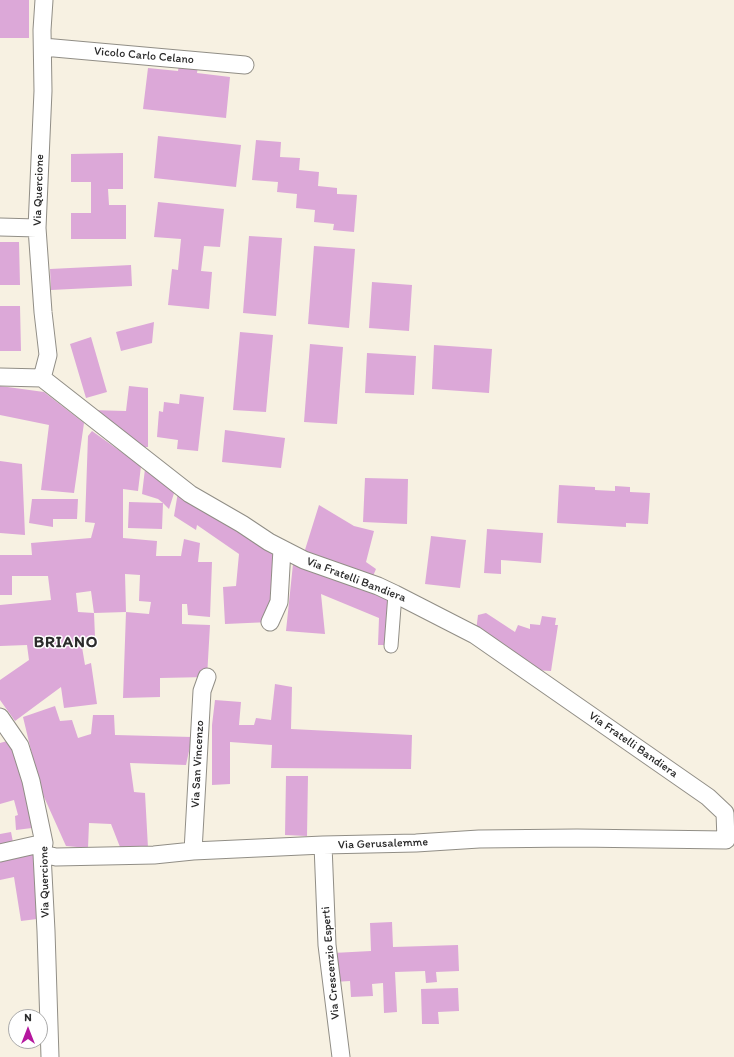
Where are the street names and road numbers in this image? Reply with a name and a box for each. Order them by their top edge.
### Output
street label: Vicolo Carlo Celano [93,44,195,68]
street label: Via Quercione [31,154,47,226]
street label: Via Fratelli Bandiera [304,554,408,606]
street label: Via Fratelli Bandiera [586,709,680,781]
street label: Via San Vincenzo [189,720,207,808]
street label: Via Gerusalemme [338,835,428,853]
street label: Via Quercione [37,846,53,918]
street label: Via Crescenzio Esperti [319,906,343,1020]

